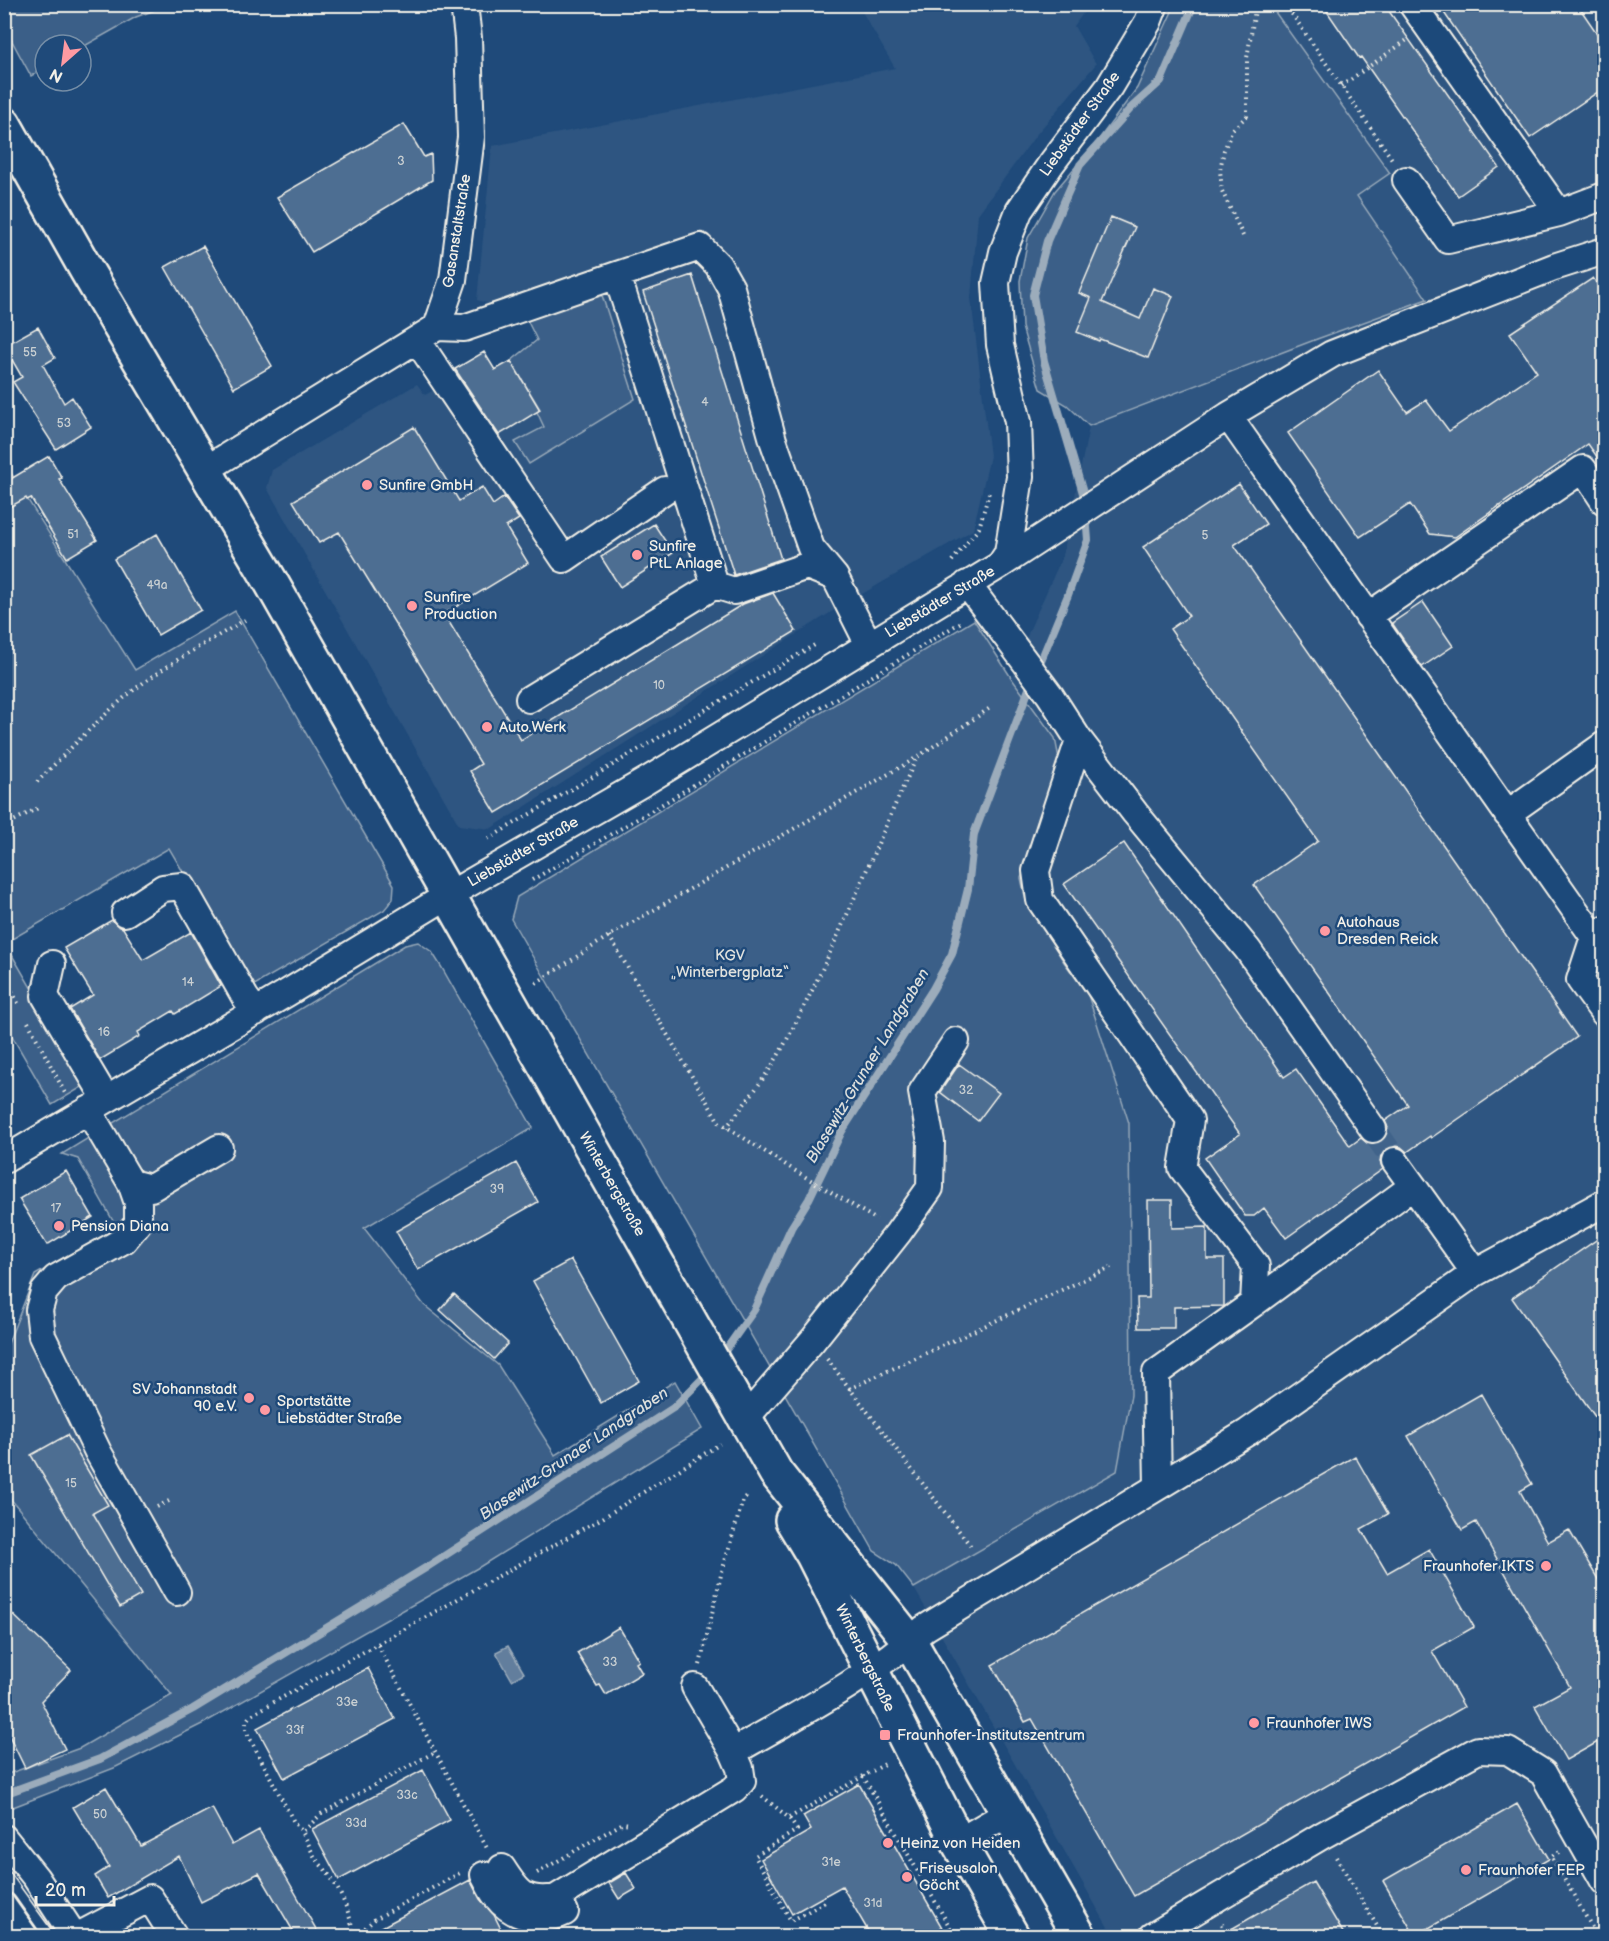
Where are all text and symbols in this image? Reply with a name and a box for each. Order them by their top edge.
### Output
north arrow [33,33,93,93]
text: N [47,64,66,86]
street label: Liebstädter Straße [1036,68,1124,180]
house number: 3 [397,154,405,169]
street label: Gasanstaltstraße [439,173,475,289]
house number: 55 [23,345,37,360]
house number: 4 [701,395,709,410]
house number: 53 [57,416,71,431]
place label: Sunfire GmbH [379,476,473,495]
marker: Sunfire GmbH [360,478,374,492]
house number: 51 [67,527,79,542]
house number: 5 [1202,528,1209,543]
place label: Sunfire PtL Anlage [649,537,723,573]
marker: Sunfire PtL Anlage [630,548,644,562]
street label: Liebstädter Straße [882,562,999,642]
house number: 49a [146,578,168,593]
place label: Sunfire Production [424,588,497,624]
marker: Sunfire Production [405,599,419,613]
house number: 10 [653,678,665,693]
place label: Auto.Werk [499,718,567,737]
marker: Auto.Werk [480,720,494,734]
street label: Liebstädter Straße [464,812,582,891]
place label: Autohaus Dresden Reick [1337,913,1438,949]
marker: Autohaus Dresden Reick [1318,924,1332,938]
park label: KGV „Winterbergplatz“ [671,946,789,982]
water label: Blasewitz‐Grunaer Landgraben [802,965,934,1167]
house number: 14 [182,975,195,990]
house number: 16 [98,1025,110,1040]
house number: 32 [959,1083,973,1098]
street label: Winterbergstraße [574,1128,650,1240]
house number: 39 [490,1182,504,1197]
house number: 17 [51,1201,61,1216]
place label: Pension Diana [71,1217,169,1236]
marker: Pension Diana [52,1219,66,1233]
place label: SV Johannstadt 90 e.V. [132,1380,237,1416]
water label: Blasewitz‐Grunaer Landgraben [476,1384,672,1524]
marker: SV Johannstadt 90 e.V. [242,1391,256,1405]
place label: Sportstätte Liebstädter Straße [277,1392,402,1428]
marker: Sportstätte Liebstädter Straße [258,1403,272,1417]
house number: 15 [65,1476,77,1491]
place label: Fraunhofer IKTS [1423,1557,1534,1576]
marker: Fraunhofer IKTS [1539,1559,1553,1573]
street label: Winterbergstraße [831,1601,899,1715]
house number: 33 [603,1655,617,1670]
house number: 33e [336,1695,358,1710]
place label: Fraunhofer IWS [1266,1714,1372,1733]
marker: Fraunhofer IWS [1247,1716,1261,1730]
house number: 33f [286,1723,305,1738]
place label: Fraunhofer-Institutszentrum [897,1726,1085,1745]
marker: Fraunhofer-Institutszentrum [878,1728,892,1742]
house number: 33c [396,1788,418,1803]
house number: 50 [93,1807,107,1822]
house number: 33d [345,1816,367,1831]
place label: Heinz von Heiden [900,1834,1020,1853]
marker: Heinz von Heiden [881,1836,895,1850]
house number: 31e [821,1855,841,1870]
place label: Friseusalon Göcht [919,1859,998,1895]
place label: Fraunhofer FEP [1478,1861,1585,1880]
marker: Fraunhofer FEP [1459,1863,1473,1877]
scale bar [36,1869,114,1907]
marker: Friseusalon Göcht [900,1870,914,1884]
text: 20 m [45,1880,86,1901]
house number: 31d [864,1896,883,1911]

